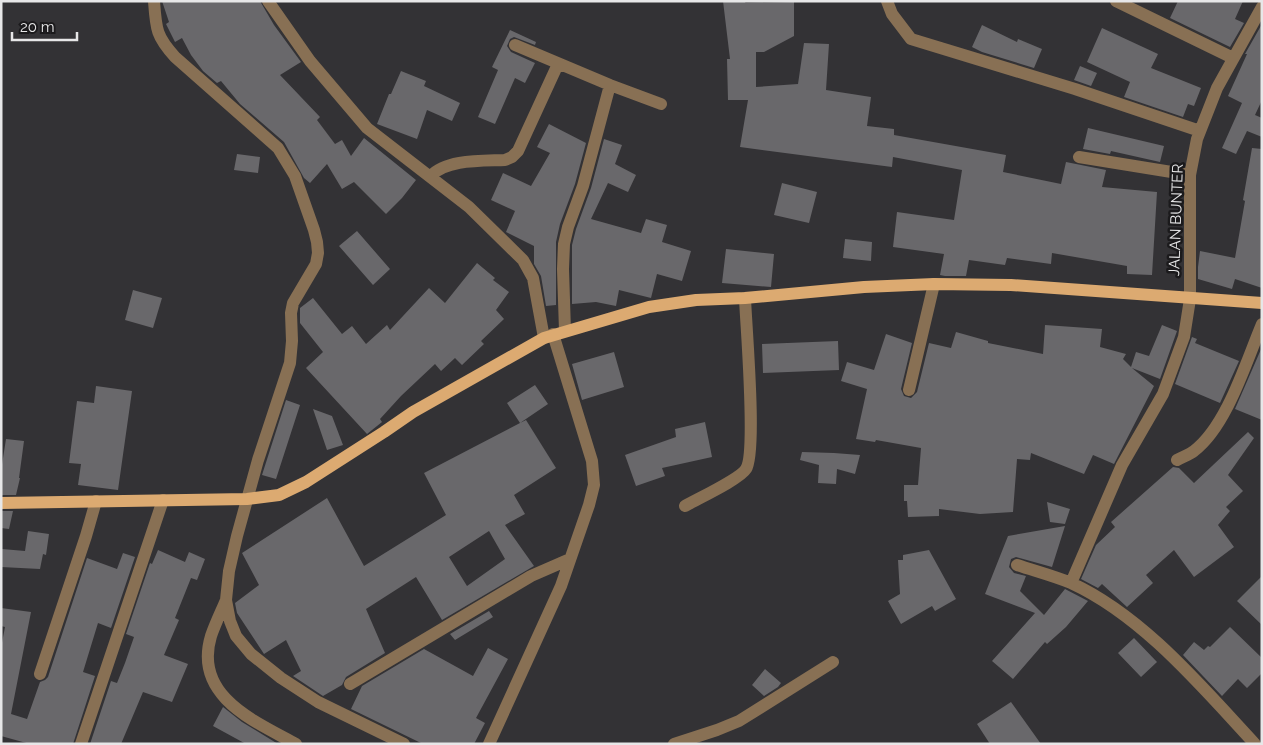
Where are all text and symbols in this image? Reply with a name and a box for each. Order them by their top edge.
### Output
scale bar [12,10,78,42]
text: 20 m [20,18,55,36]
street label: JALAN BUNTER [1165,163,1187,276]

